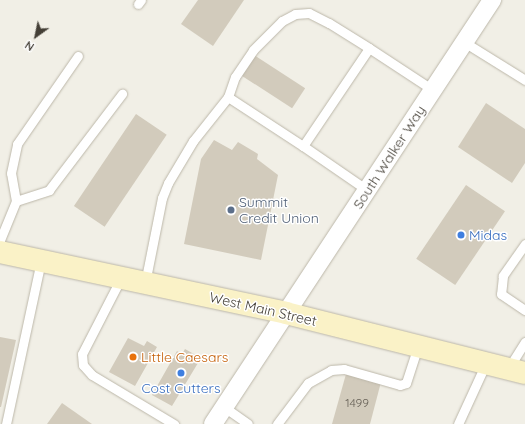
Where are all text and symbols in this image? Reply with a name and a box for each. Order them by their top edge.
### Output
north arrow [16,16,56,56]
text: N [22,38,37,54]
street label: South Walker Way [349,102,429,212]
place label: Summit Credit Union [239,194,319,226]
marker: Summit Credit Union [226,205,236,215]
place label: Midas [469,227,507,243]
marker: Midas [456,230,466,240]
street label: West Main Street [208,288,318,330]
place label: Little Caesars [141,349,228,365]
marker: Little Caesars [128,352,138,362]
marker: Cost Cutters [176,368,186,378]
place label: Cost Cutters [141,380,221,396]
house number: 1499 [345,396,369,410]

